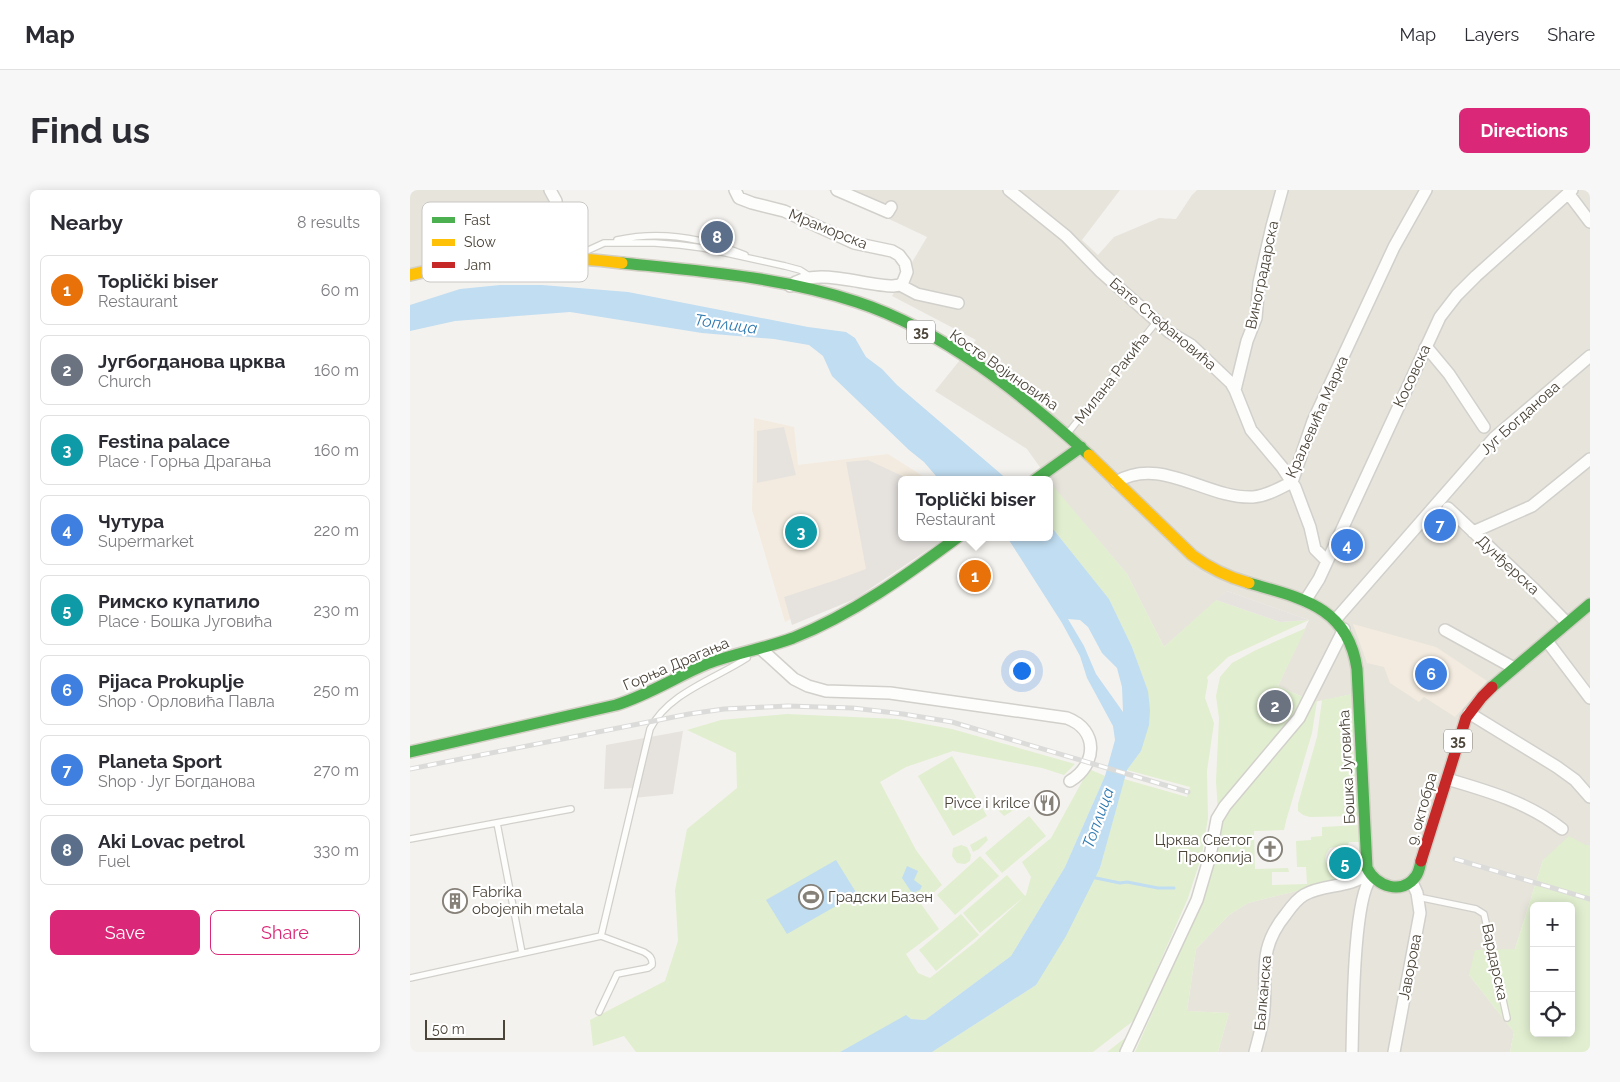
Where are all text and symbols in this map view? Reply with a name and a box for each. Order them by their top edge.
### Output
text: Map [25,20,75,49]
text: Map [1400,24,1436,45]
text: Layers [1464,24,1519,45]
text: Share [1547,24,1595,45]
button: Directions [1459,108,1590,153]
text: Find us [30,110,150,151]
legend [422,202,588,282]
street label: Мраморска [786,205,870,253]
text: Nearby [50,210,123,235]
text: Fast [464,212,491,228]
text: 8 results [297,213,360,232]
pin: 8 [701,218,733,256]
street label: Виноградарска [1242,219,1282,331]
text: Slow [464,234,496,250]
text: Jam [464,257,491,273]
text: Toplički biser [98,270,218,292]
street label: Бате Стефановића [1106,274,1220,374]
text: 1 [63,281,71,300]
text: 60 m [321,281,359,300]
text: Restaurant [98,292,178,311]
water label: Топлица [693,310,759,338]
road number: 35 [907,320,935,344]
street label: Косте Војиновића [946,326,1062,414]
street label: Милана Ракића [1071,329,1153,427]
street label: Косовска [1390,342,1434,410]
text: Југбогданова црква [98,350,286,372]
street label: Краљевића Марка [1282,353,1352,481]
text: 2 [62,361,72,380]
text: 160 m [314,361,359,380]
text: Church [98,372,151,391]
street label: Југ Богданова [1477,378,1563,458]
text: Festina palace [98,430,230,452]
text: 3 [63,441,71,460]
text: 160 m [314,441,359,460]
text: Place · Горња Драгања [98,452,271,471]
popup [898,476,1053,541]
text: Toplički biser [915,488,1036,510]
pin: 7 [1424,506,1456,544]
text: Чутура [98,510,164,532]
text: Restaurant [915,510,995,529]
pin: 3 [785,513,817,551]
text: 4 [62,521,72,540]
text: 220 m [314,521,359,540]
pin: 4 [1331,526,1363,564]
text: Supermarket [98,532,194,551]
street label: Дунђерска [1473,532,1543,598]
pin: 1 [959,557,991,595]
text: Римско купатило [98,590,260,612]
text: 5 [63,601,71,620]
text: 230 m [314,601,359,620]
text: Place · Бошка Југовића [98,612,272,631]
street label: Горња Драгања [620,634,732,694]
pin: 6 [1415,655,1447,693]
your location [1009,658,1035,684]
text: Pijaca Prokuplje [98,670,244,692]
text: 6 [62,681,72,700]
text: 250 m [313,681,359,700]
pin: 2 [1259,687,1291,725]
text: Shop · Орловића Павла [98,692,275,711]
street label: Бошка Југовића [1335,709,1359,825]
road number: 35 [1444,730,1472,752]
text: Planeta Sport [98,750,222,772]
text: 7 [63,761,71,780]
text: 270 m [314,761,359,780]
street label: 9. октобра [1403,771,1441,847]
text: Shop · Југ Богданова [98,772,255,791]
water label: Топлица [1078,785,1118,851]
restaurant icon: Pivce i krilce [1034,790,1060,816]
place label: Pivce i krilce [944,794,1030,812]
text: Aki Lovac petrol [98,830,245,852]
place label: Црква Светог Прокопија [1155,831,1252,866]
church icon: Црква Светог Прокопија [1257,836,1283,862]
text: 8 [62,841,72,860]
text: 330 m [313,841,359,860]
pin: 5 [1329,844,1361,882]
text: Fuel [98,852,130,871]
place label: Fabrika obojenih metala [472,883,584,918]
sports icon: Градски Базен [798,884,824,910]
building icon: Fabrika obojenih metala [442,888,468,914]
place label: Градски Базен [828,888,933,906]
map controls [1530,902,1575,1037]
button: + [1530,902,1575,947]
button: Save [50,910,200,955]
button: Share [210,910,360,955]
street label: Вардарска [1478,922,1512,1002]
street label: Јаворова [1395,933,1425,1001]
button: − [1530,947,1575,992]
street label: Балканска [1251,955,1275,1031]
button: locate [1530,992,1575,1037]
scale bar [425,1017,505,1040]
text: 50 m [432,1021,465,1037]

